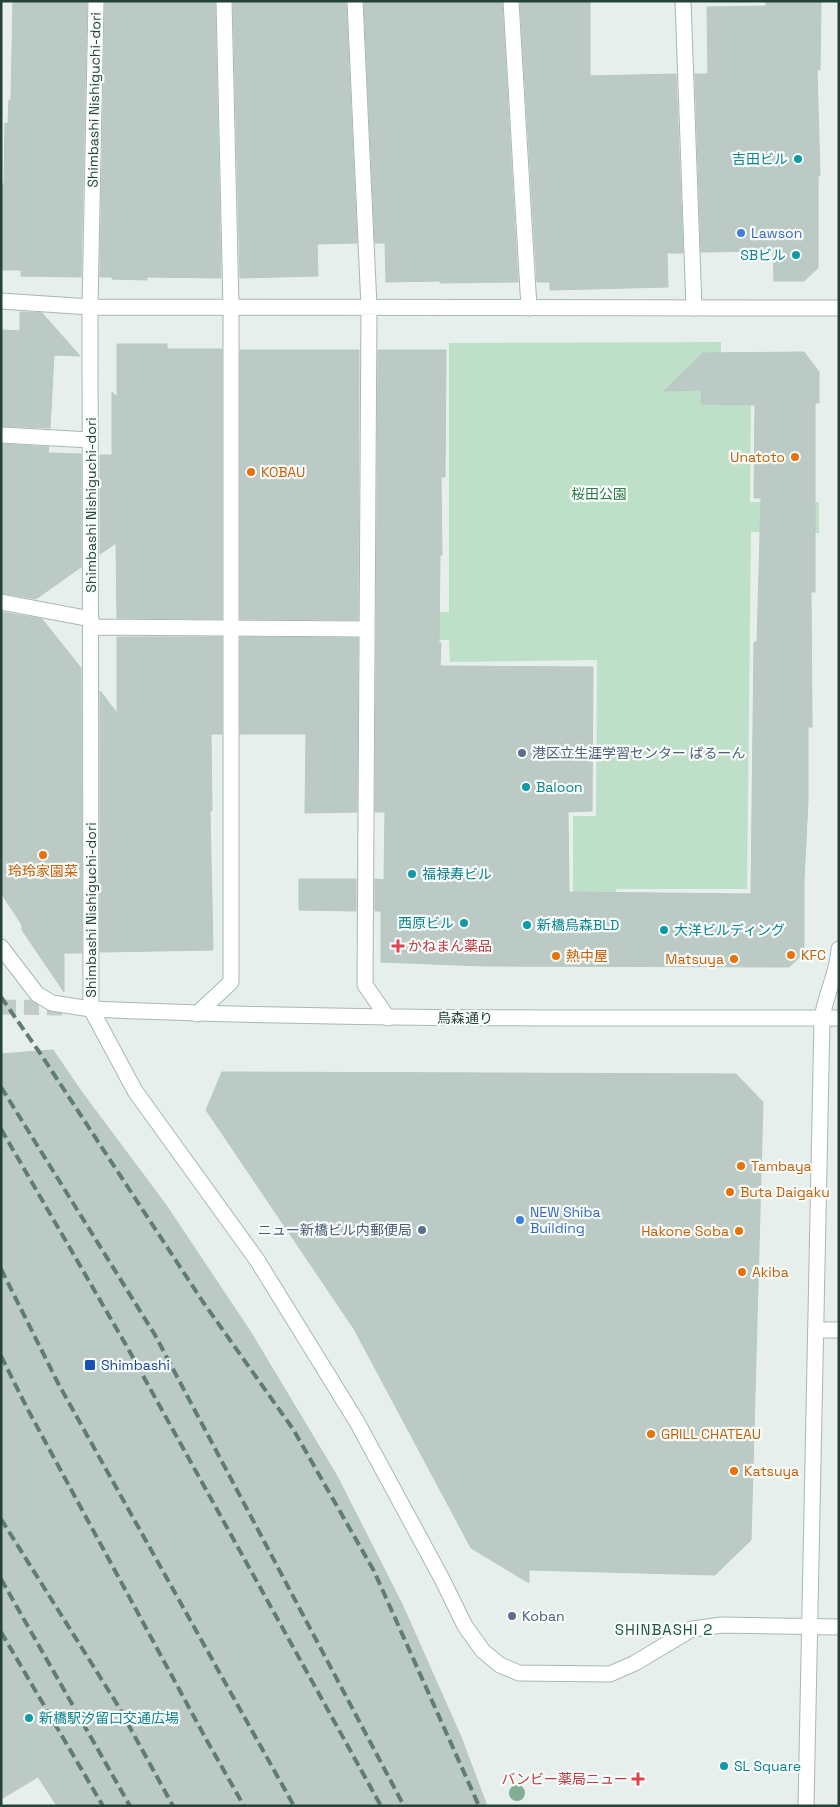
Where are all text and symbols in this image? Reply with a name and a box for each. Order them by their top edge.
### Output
street label: Shimbashi Nishiguchi-dori [83,12,105,188]
place label: 吉田ビル [732,150,788,168]
marker: 吉田ビル [792,153,804,165]
place label: Lawson [751,224,802,242]
marker: Lawson [735,227,747,239]
place label: SBビル [740,246,786,264]
marker: SBビル [790,249,802,261]
street label: Shimbashi Nishiguchi-dori [82,417,100,593]
place label: Unatoto [730,448,785,466]
marker: Unatoto [789,451,801,463]
place label: KOBAU [261,463,305,481]
marker: KOBAU [245,466,257,478]
park label: 桜田公園 [571,485,627,503]
place label: 港区立生涯学習センター ばるーん [532,744,746,762]
marker: 港区立生涯学習センター ばるーん [516,747,528,759]
place label: Baloon [536,778,583,796]
marker: Baloon [520,781,532,793]
street label: Shimbashi Nishiguchi-dori [82,822,100,998]
marker: 玲玲家園菜 [37,849,49,861]
place label: 玲玲家園菜 [8,862,78,880]
place label: 福禄寿ビル [422,865,492,883]
marker: 福禄寿ビル [406,868,418,880]
place label: 西原ビル [398,914,454,932]
place label: 新橋烏森BLD [537,916,619,934]
marker: 西原ビル [458,917,470,929]
marker: 新橋烏森BLD [521,919,533,931]
place label: 大洋ビルディング [674,921,785,939]
marker: 大洋ビルディング [658,924,670,936]
place label: かねまん薬品 [408,937,492,955]
marker: かねまん薬品 [392,940,404,952]
place label: KFC [801,946,826,964]
place label: 熱中屋 [566,947,608,965]
marker: KFC [785,949,797,961]
marker: 熱中屋 [550,950,562,962]
place label: Matsuya [665,950,724,968]
marker: Matsuya [728,953,740,965]
street label: 烏森通り [437,1009,493,1027]
place label: Tambaya [751,1157,812,1175]
marker: Tambaya [735,1160,747,1172]
place label: Buta Daigaku [740,1183,830,1201]
marker: Buta Daigaku [724,1186,736,1198]
place label: NEW Shiba Building [530,1203,601,1237]
marker: NEW Shiba Building [514,1214,526,1226]
place label: ニュー新橋ビル内郵便局 [258,1221,412,1239]
place label: Hakone Soba [641,1222,729,1240]
marker: ニュー新橋ビル内郵便局 [416,1224,428,1236]
marker: Hakone Soba [733,1225,745,1237]
place label: Akiba [752,1263,789,1281]
marker: Akiba [736,1266,748,1278]
place label: Shimbashi [101,1356,170,1374]
marker: Shimbashi [83,1358,97,1372]
place label: GRILL CHATEAU [661,1425,761,1443]
marker: GRILL CHATEAU [645,1428,657,1440]
place label: Katsuya [744,1462,799,1480]
marker: Katsuya [728,1465,740,1477]
place label: Koban [522,1607,565,1625]
marker: Koban [506,1610,518,1622]
district label: SHINBASHI 2 [615,1620,713,1639]
place label: 新橋駅汐留口交通広場 [39,1709,179,1727]
marker: 新橋駅汐留口交通広場 [23,1712,35,1724]
place label: SL Square [734,1757,801,1775]
marker: SL Square [718,1760,730,1772]
place label: バンビー薬局ニュー [501,1770,628,1788]
marker: バンビー薬局ニュー [632,1773,644,1785]

